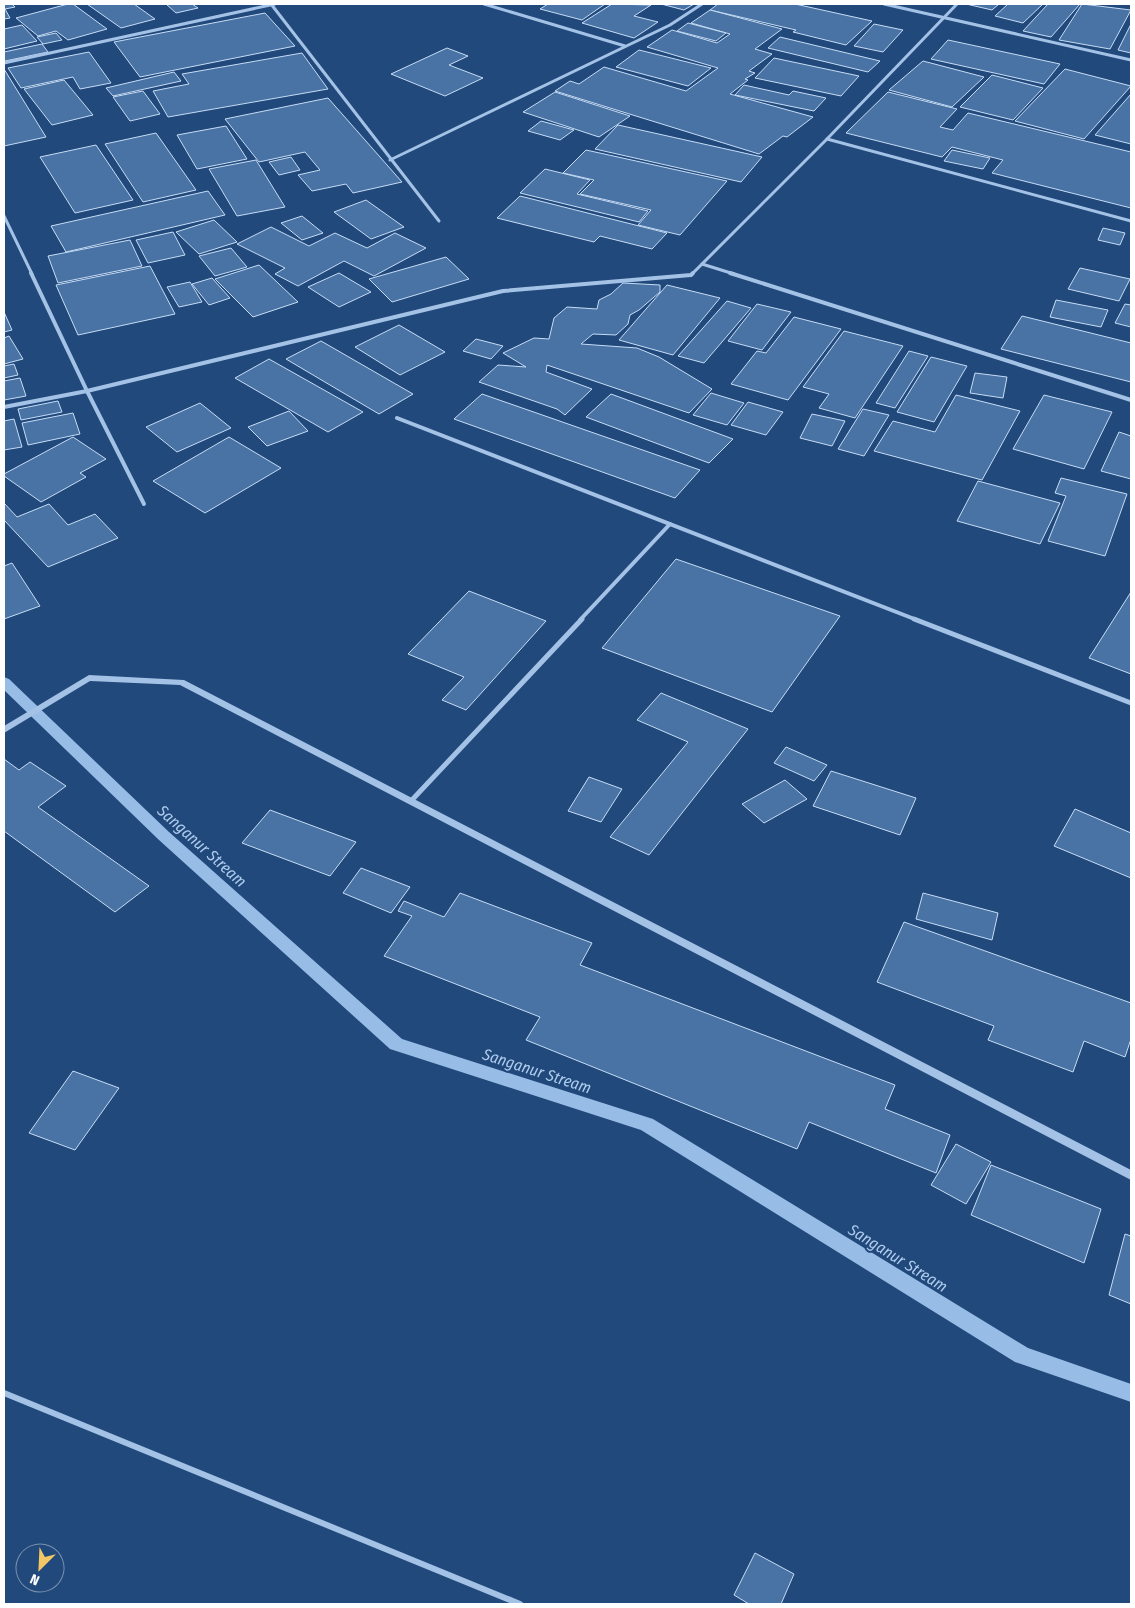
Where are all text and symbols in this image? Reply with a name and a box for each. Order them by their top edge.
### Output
water label: Sanganur Stream [153,800,250,891]
water label: Sanganur Stream [479,1044,594,1098]
water label: Sanganur Stream [844,1219,951,1296]
north arrow [15,1543,65,1593]
text: N [28,1570,42,1589]

